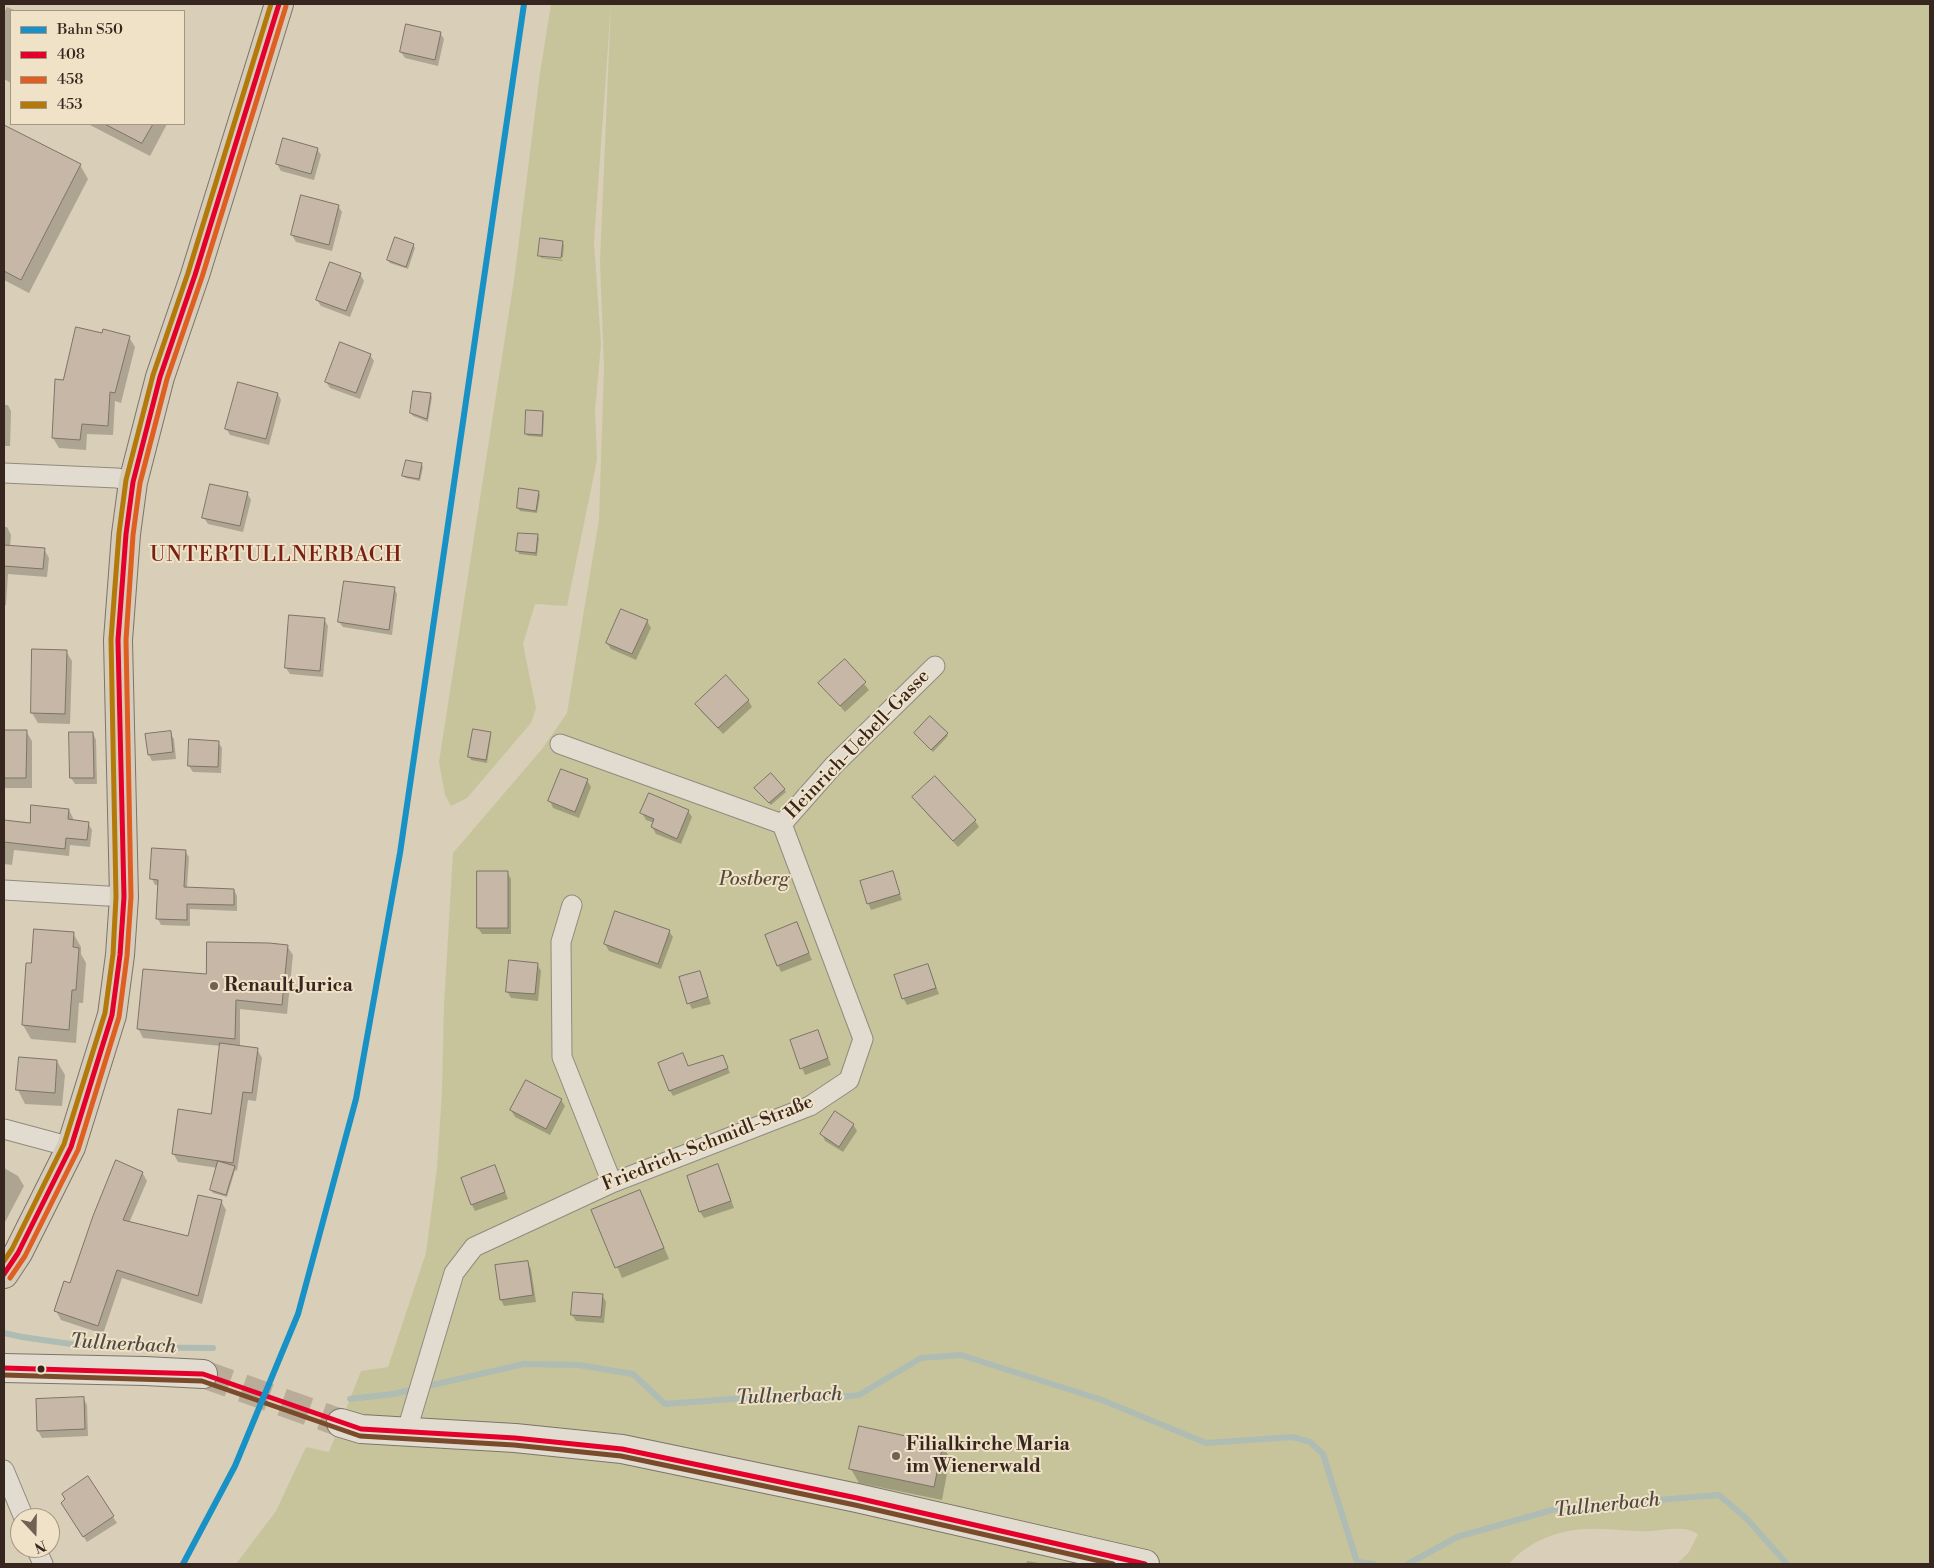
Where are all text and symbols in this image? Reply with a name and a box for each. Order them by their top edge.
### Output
legend [10,10,185,125]
text: Bahn S50 [57,20,123,39]
text: 408 [57,45,85,64]
text: 458 [57,70,83,89]
text: 453 [57,95,82,114]
district label: UNTERTULLNERBACH [148,543,404,569]
street label: Heinrich-Uebell-Gasse [781,666,935,824]
park label: Postberg [719,869,789,891]
place label: Renault Jurica [224,975,353,997]
marker: Renault Jurica [208,980,220,992]
street label: Friedrich-Schmidl-Straße [599,1091,817,1197]
water label: Tullnerbach [69,1330,177,1360]
unlabelled marker [36,1364,46,1374]
water label: Tullnerbach [735,1383,843,1411]
place label: Filialkirche Maria im Wienerwald [906,1434,1070,1478]
marker: Filialkirche Maria im Wienerwald [890,1450,902,1462]
water label: Tullnerbach [1553,1489,1661,1523]
north arrow [10,1508,60,1558]
text: N [32,1536,48,1556]

